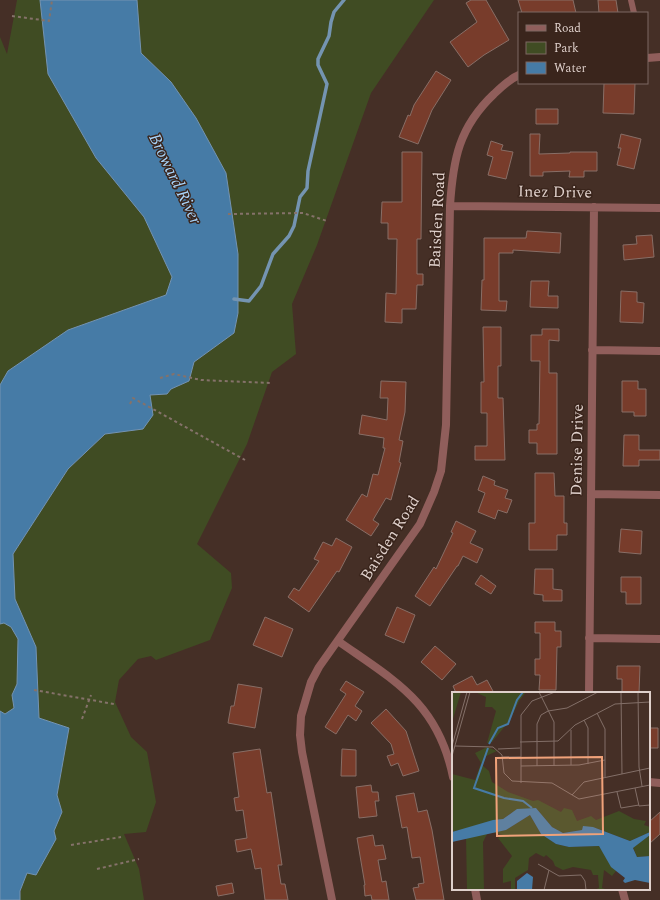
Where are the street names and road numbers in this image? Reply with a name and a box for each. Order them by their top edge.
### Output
street label: Baisden Road [422,171,452,269]
street label: Inez Drive [518,179,592,205]
street label: Denise Drive [564,404,590,496]
street label: Baisden Road [354,491,426,585]

